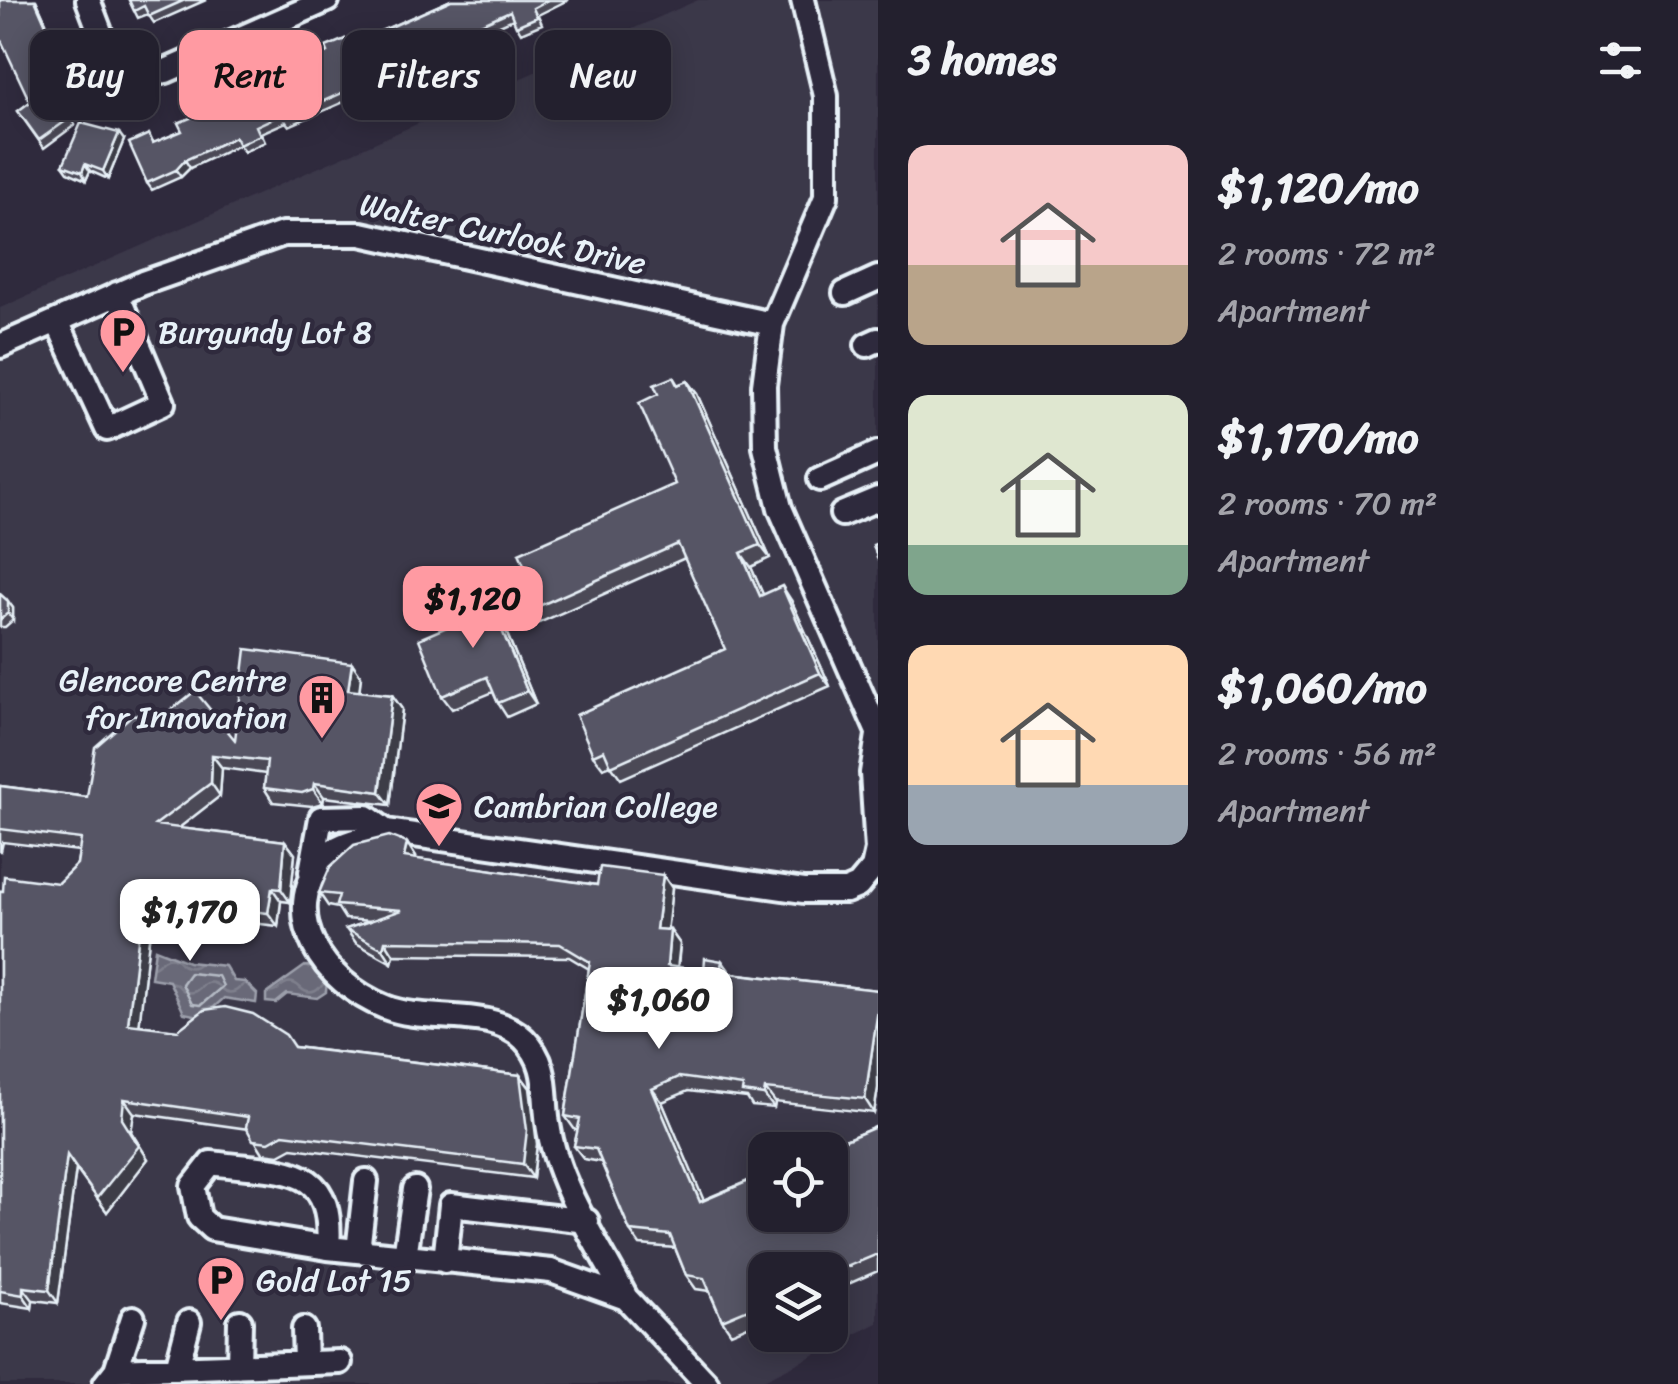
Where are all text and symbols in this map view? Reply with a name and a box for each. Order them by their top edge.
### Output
text: 3 homes [908,23,1056,97]
chip: Buy [30,30,159,120]
chip: Rent [179,30,322,120]
chip: Filters [342,30,515,120]
chip: New [535,30,671,120]
icon: filters [1593,33,1648,88]
text: $1,120/mo [1218,151,1419,225]
street label: Walter Curlook Drive [355,176,651,292]
icon: home [988,185,1108,305]
text: 2 rooms · 72 m² [1218,225,1436,282]
text: Apartment [1218,282,1369,339]
place label: Burgundy Lot 8 [158,304,372,361]
parking icon: Burgundy Lot 8 [97,306,149,374]
text: $1,170/mo [1218,401,1419,475]
icon: home [988,435,1108,555]
text: 2 rooms · 70 m² [1218,475,1437,532]
text: Apartment [1218,532,1369,589]
pin: $1,120 [392,566,554,651]
text: $1,120 [425,570,521,627]
text: $1,060/mo [1218,651,1427,725]
place label: Glencore Centre for Innovation [59,652,287,746]
building icon: Glencore Centre for Innovation [296,672,348,740]
icon: home [988,685,1108,805]
text: 2 rooms · 56 m² [1218,725,1437,782]
place label: Cambrian College [474,778,718,835]
school or university icon: Cambrian College [413,780,465,848]
text: Apartment [1218,782,1369,839]
pin: $1,170 [109,879,271,964]
text: $1,170 [142,883,238,940]
pin: $1,060 [578,967,740,1052]
text: $1,060 [608,971,710,1028]
map controls [748,1132,848,1352]
button: locate [748,1132,848,1232]
place label: Gold Lot 15 [256,1252,412,1309]
button: layers [748,1252,848,1352]
parking icon: Gold Lot 15 [195,1254,247,1322]

